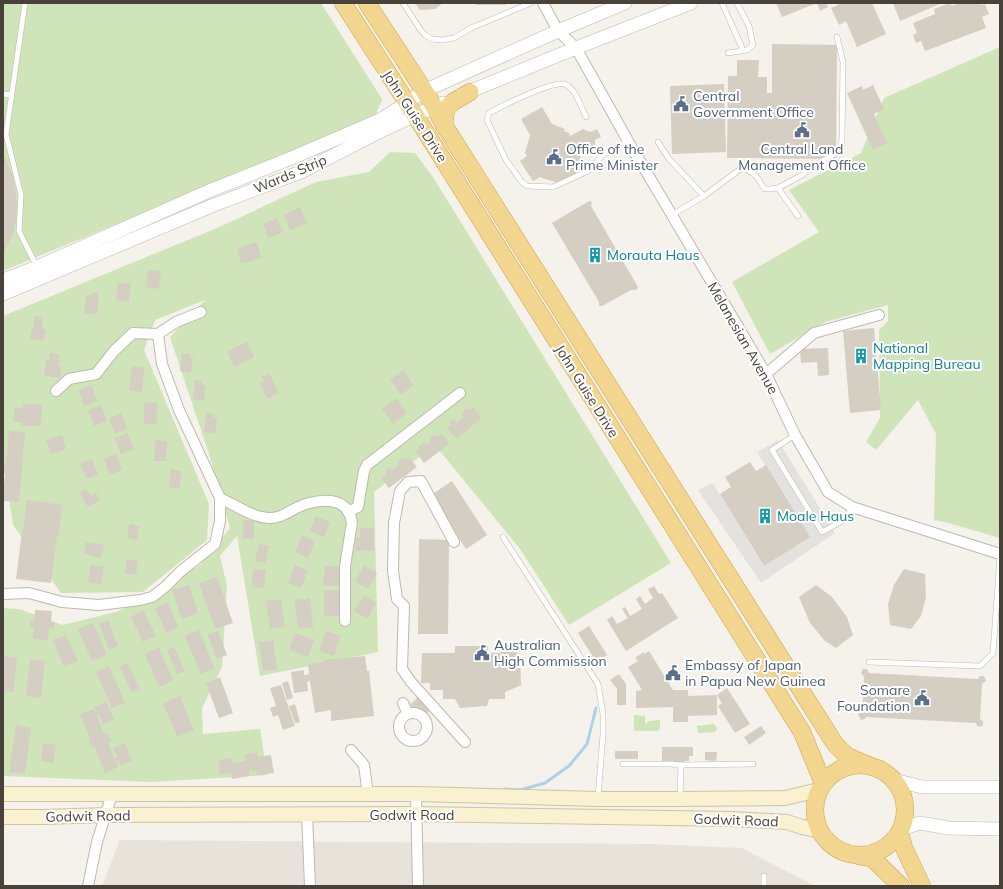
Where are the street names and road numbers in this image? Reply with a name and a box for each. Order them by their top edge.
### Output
street label: John Guise Drive [378,67,452,165]
street label: Wards Strip [251,151,329,197]
street label: Melanesian Avenue [704,279,782,397]
street label: John Guise Drive [551,341,623,441]
street label: Godwit Road [45,806,131,826]
street label: Godwit Road [369,806,455,824]
street label: Godwit Road [693,810,779,830]

